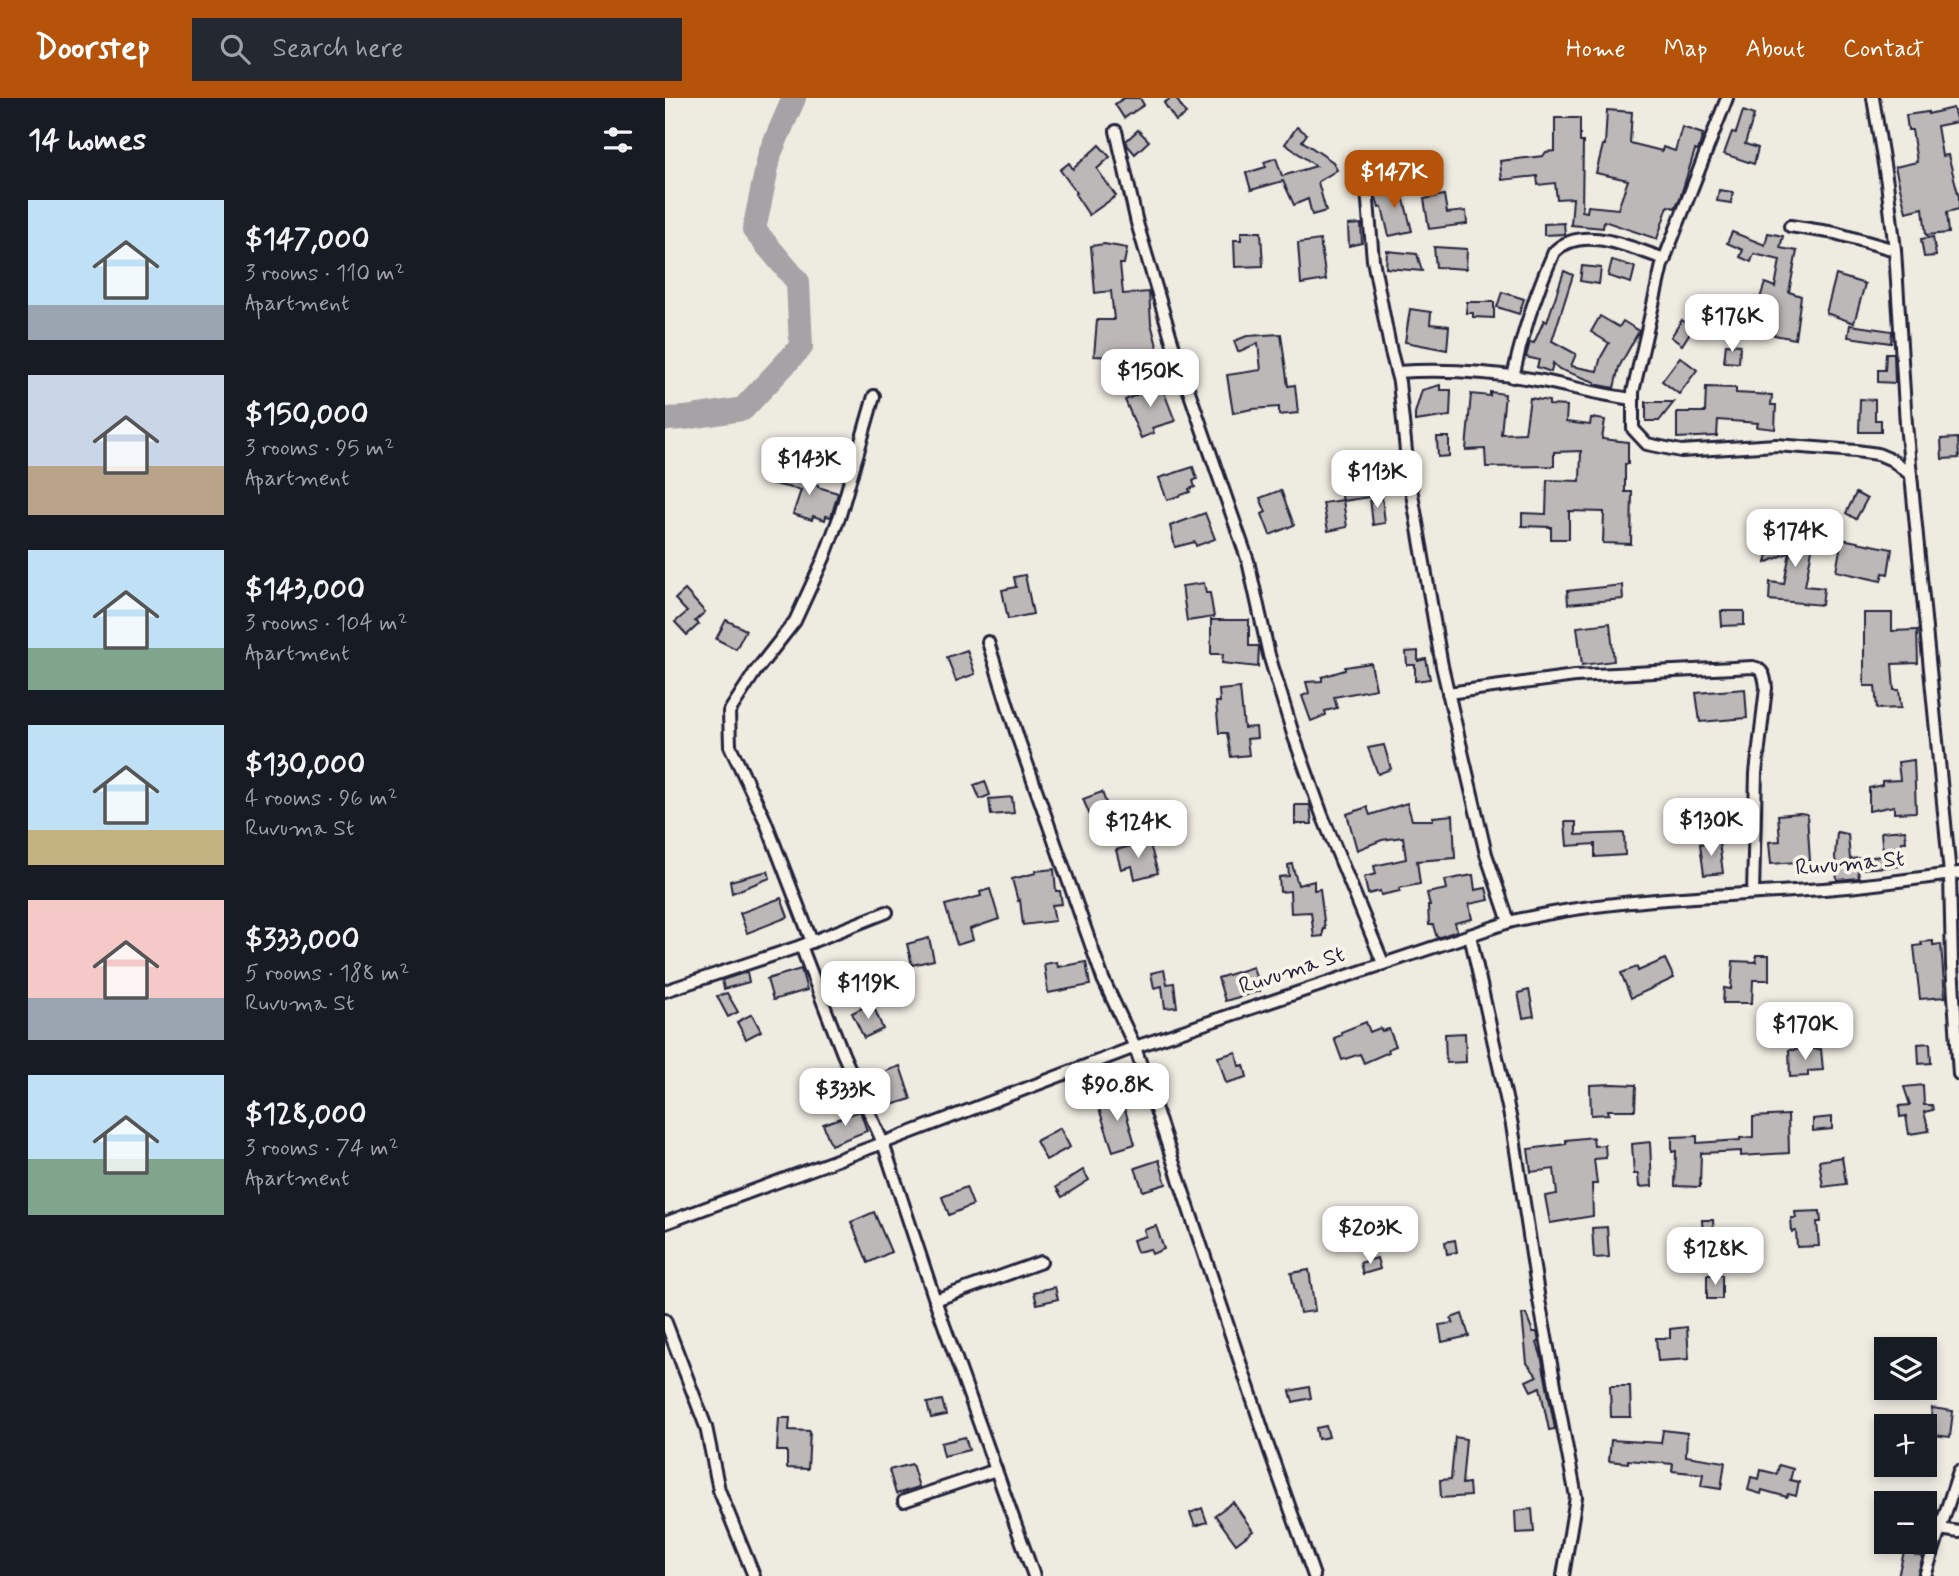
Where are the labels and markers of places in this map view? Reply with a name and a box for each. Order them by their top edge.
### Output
pin: $147K [1345,150,1443,210]
pin: $176K [1683,294,1781,354]
pin: $150K [1101,350,1199,409]
pin: $143K [760,438,858,497]
pin: $113K [1328,450,1426,510]
pin: $174K [1746,510,1844,569]
pin: $130K [1662,798,1760,858]
pin: $124K [1089,800,1187,860]
pin: $119K [819,962,917,1021]
pin: $170K [1756,1002,1854,1062]
pin: $90.8K [1060,1063,1174,1123]
pin: $333K [796,1068,894,1128]
pin: $203K [1321,1206,1419,1266]
pin: $128K [1666,1228,1764,1287]

